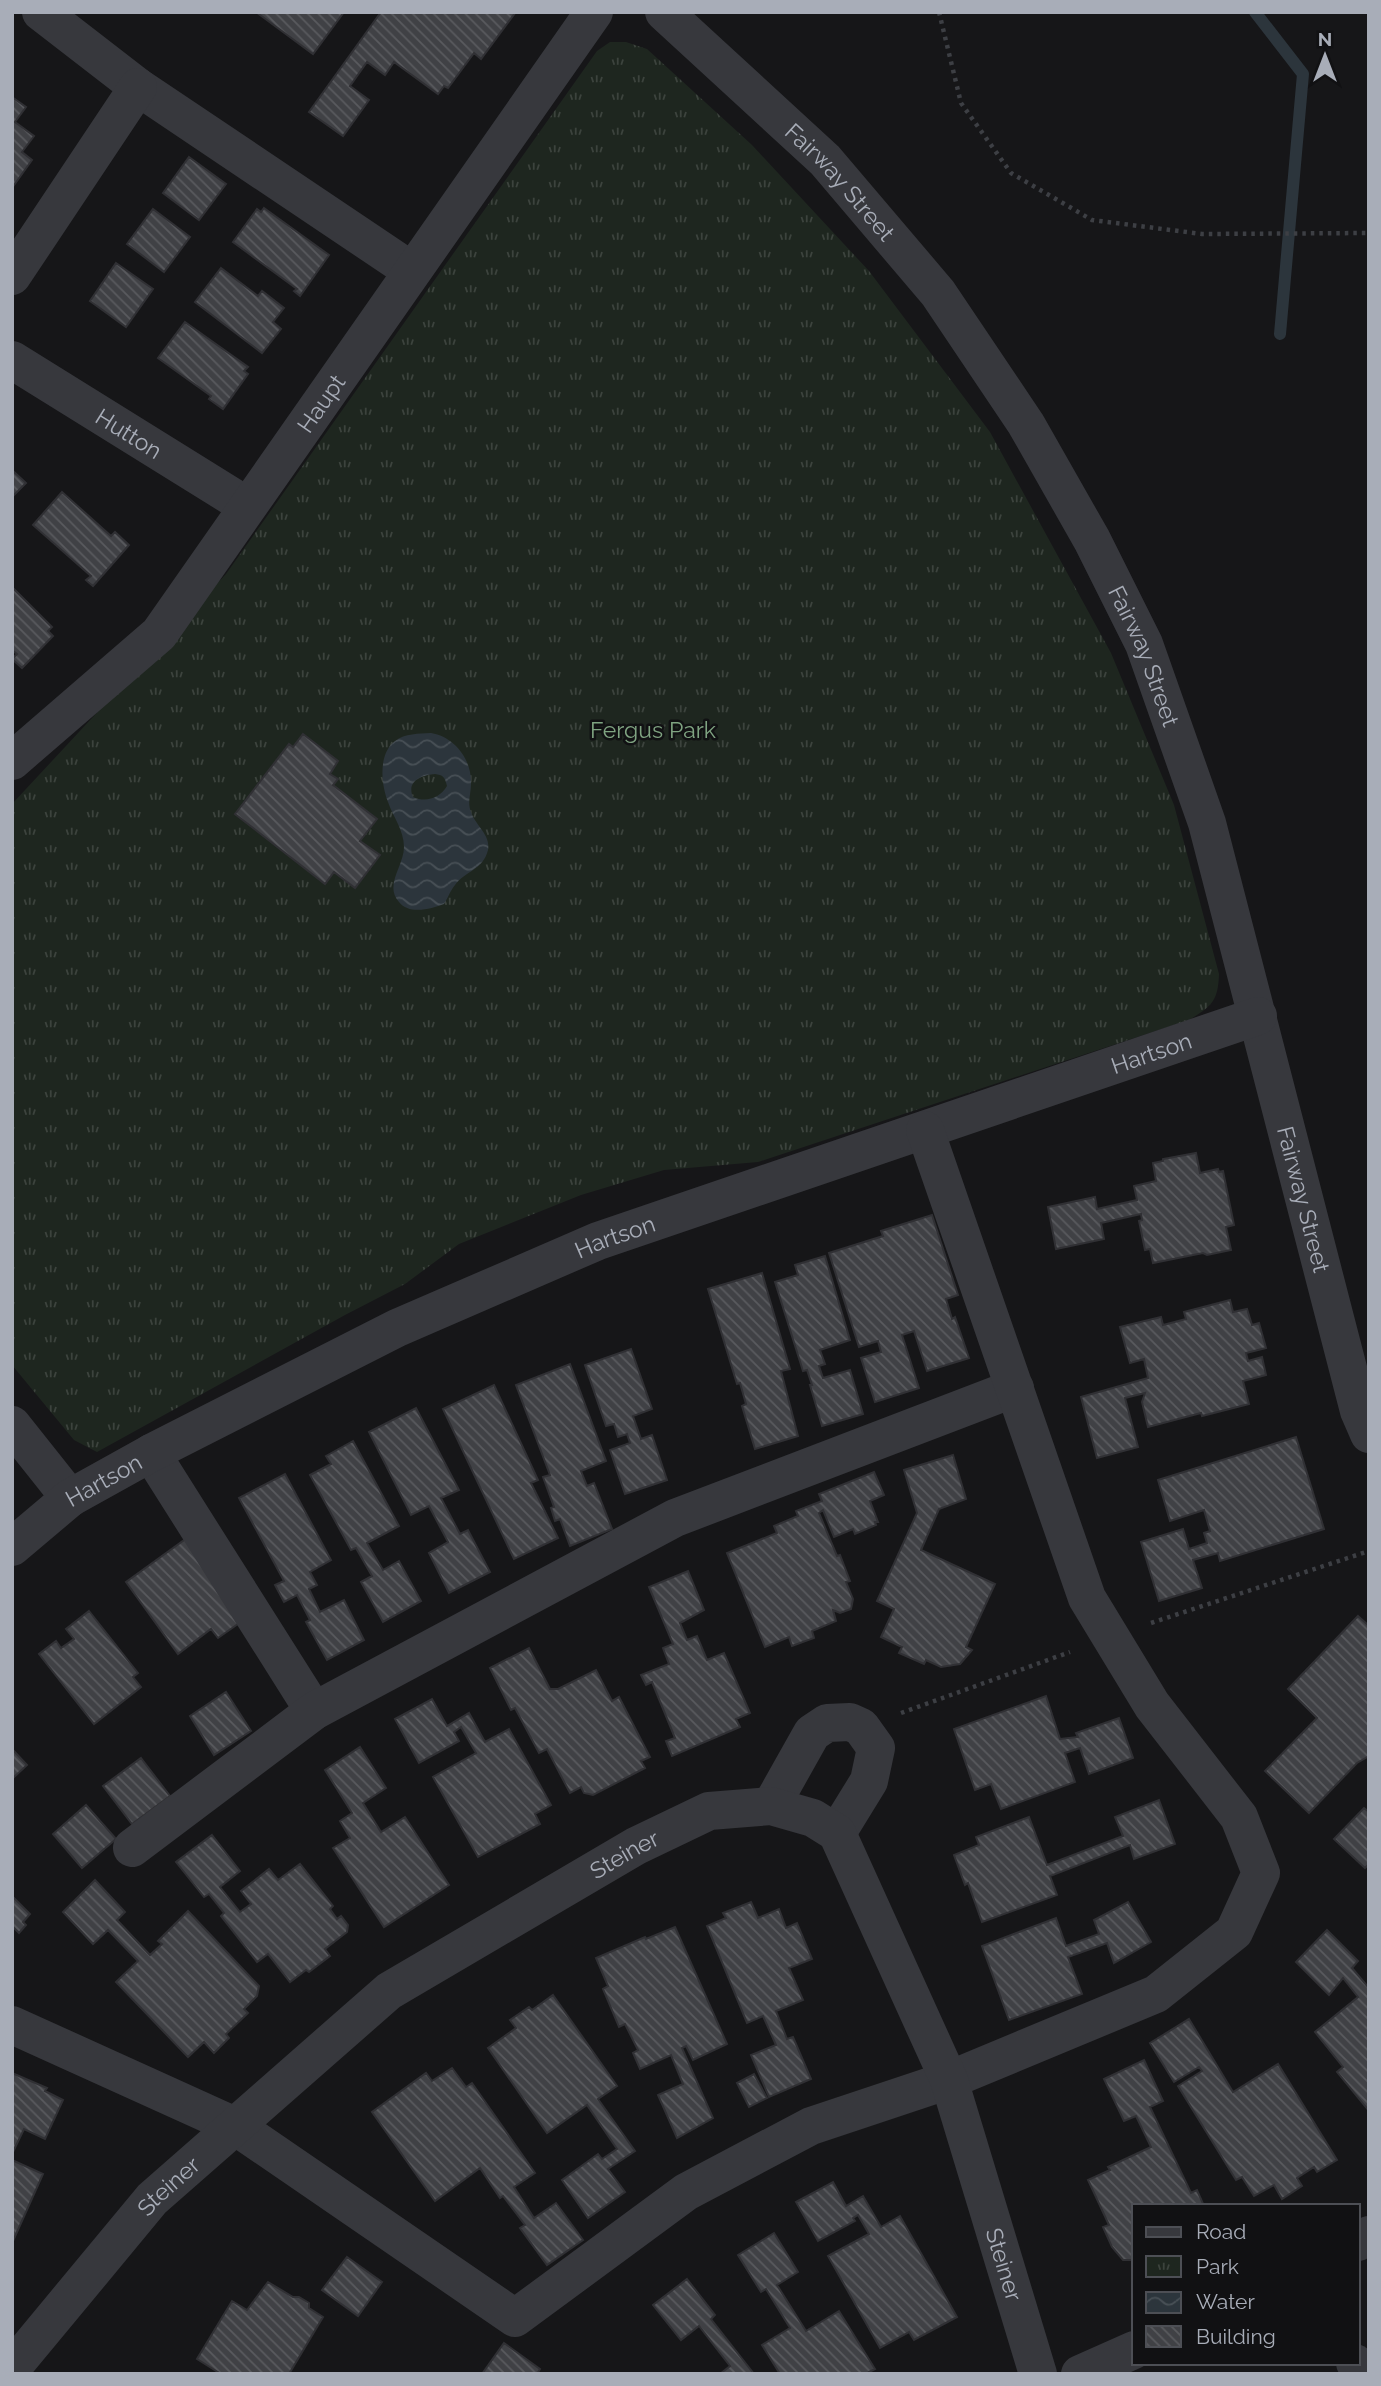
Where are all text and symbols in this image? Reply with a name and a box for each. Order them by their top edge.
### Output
north arrow [1290,21,1360,91]
text: N [1318,28,1332,50]
street label: Fairway Street [780,117,901,246]
street label: Haupt [291,369,350,437]
street label: Hutton [91,402,167,464]
street label: Fairway Street [1103,581,1185,730]
park label: Fergus Park [590,716,716,743]
street label: Hartson [1107,1026,1195,1079]
street label: Fairway Street [1272,1123,1336,1275]
street label: Hartson [570,1209,658,1263]
street label: Hartson [60,1447,146,1512]
street label: Steiner [585,1824,663,1884]
street label: Steiner [131,2151,204,2221]
legend [1132,2204,1360,2365]
text: Road [1196,2219,1246,2244]
street label: Steiner [981,2224,1029,2304]
text: Park [1196,2254,1239,2279]
text: Water [1196,2289,1255,2314]
text: Building [1196,2324,1276,2349]

